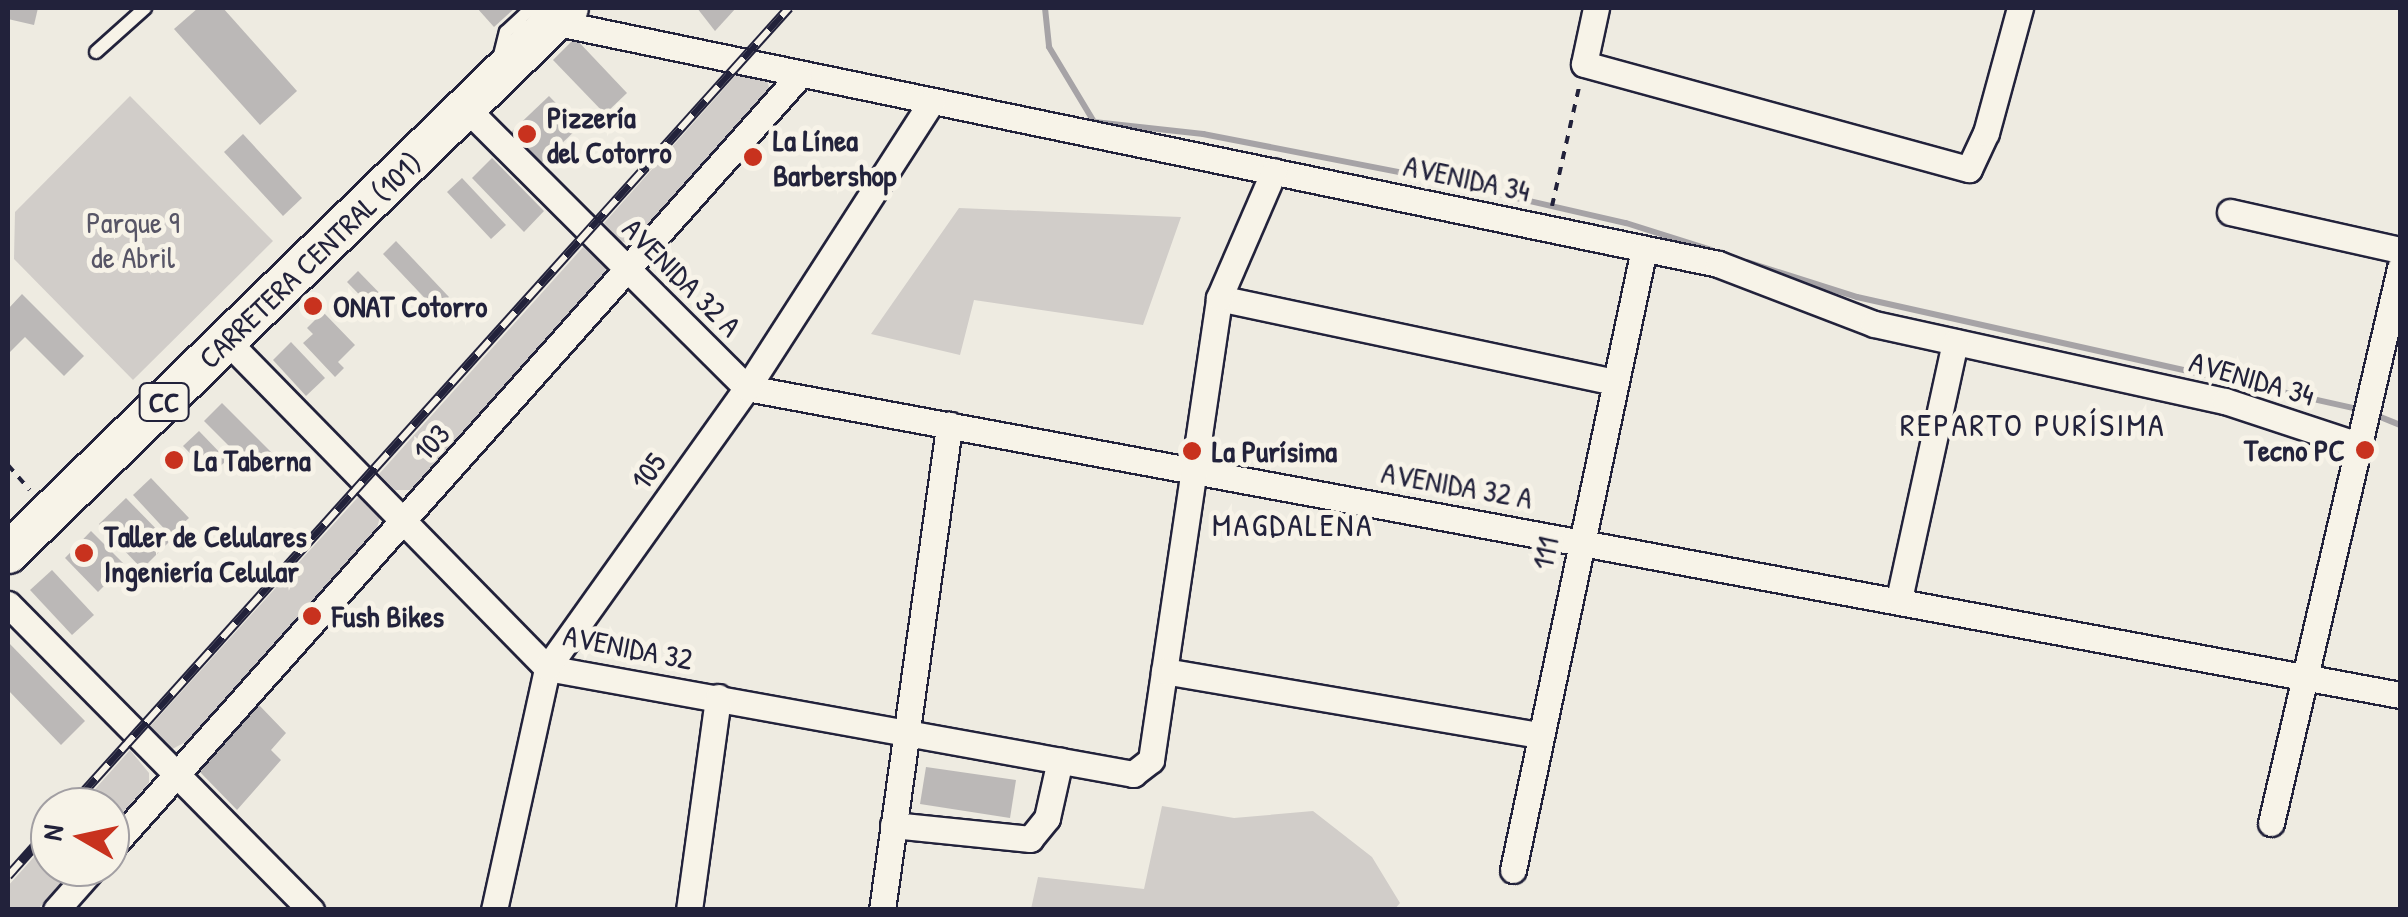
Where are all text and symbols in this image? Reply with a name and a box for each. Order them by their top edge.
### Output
place label: Pizzería del Cotorro [547,99,672,170]
place label: La Línea Barbershop [773,122,896,192]
marker: Pizzería del Cotorro [516,123,538,145]
street label: CARRETERA CENTRAL (101) [191,144,429,376]
marker: La Línea Barbershop [742,146,764,168]
street label: AVENIDA 34 [1401,147,1533,209]
park label: Parque 9 de Abril [86,204,180,274]
street label: AVENIDA 32 A [615,210,749,344]
place label: ONAT Cotorro [333,288,487,324]
marker: ONAT Cotorro [302,295,324,317]
street label: AVENIDA 34 [2185,343,2319,413]
road number: CC [136,379,192,425]
district label: REPARTO PURÍSIMA [1900,406,2166,444]
street label: 103 [405,416,457,468]
place label: Tecno PC [2244,432,2345,468]
place label: La Purísima [1212,433,1337,469]
marker: Tecno PC [2354,439,2376,461]
marker: La Purísima [1181,440,1203,462]
place label: La Taberna [194,442,311,478]
street label: 105 [623,445,673,497]
marker: La Taberna [163,449,185,471]
street label: AVENIDA 32 A [1379,454,1535,516]
district label: MAGDALENA [1212,506,1374,544]
place label: Taller de Celulares Ingeniería Celular [104,518,307,588]
street label: 111 [1524,533,1566,573]
marker: Taller de Celulares Ingeniería Celular [73,542,95,564]
place label: Fush Bikes [332,598,444,634]
marker: Fush Bikes [301,605,323,627]
street label: AVENIDA 32 [560,617,696,677]
north arrow [30,787,130,887]
text: N [32,822,72,843]

